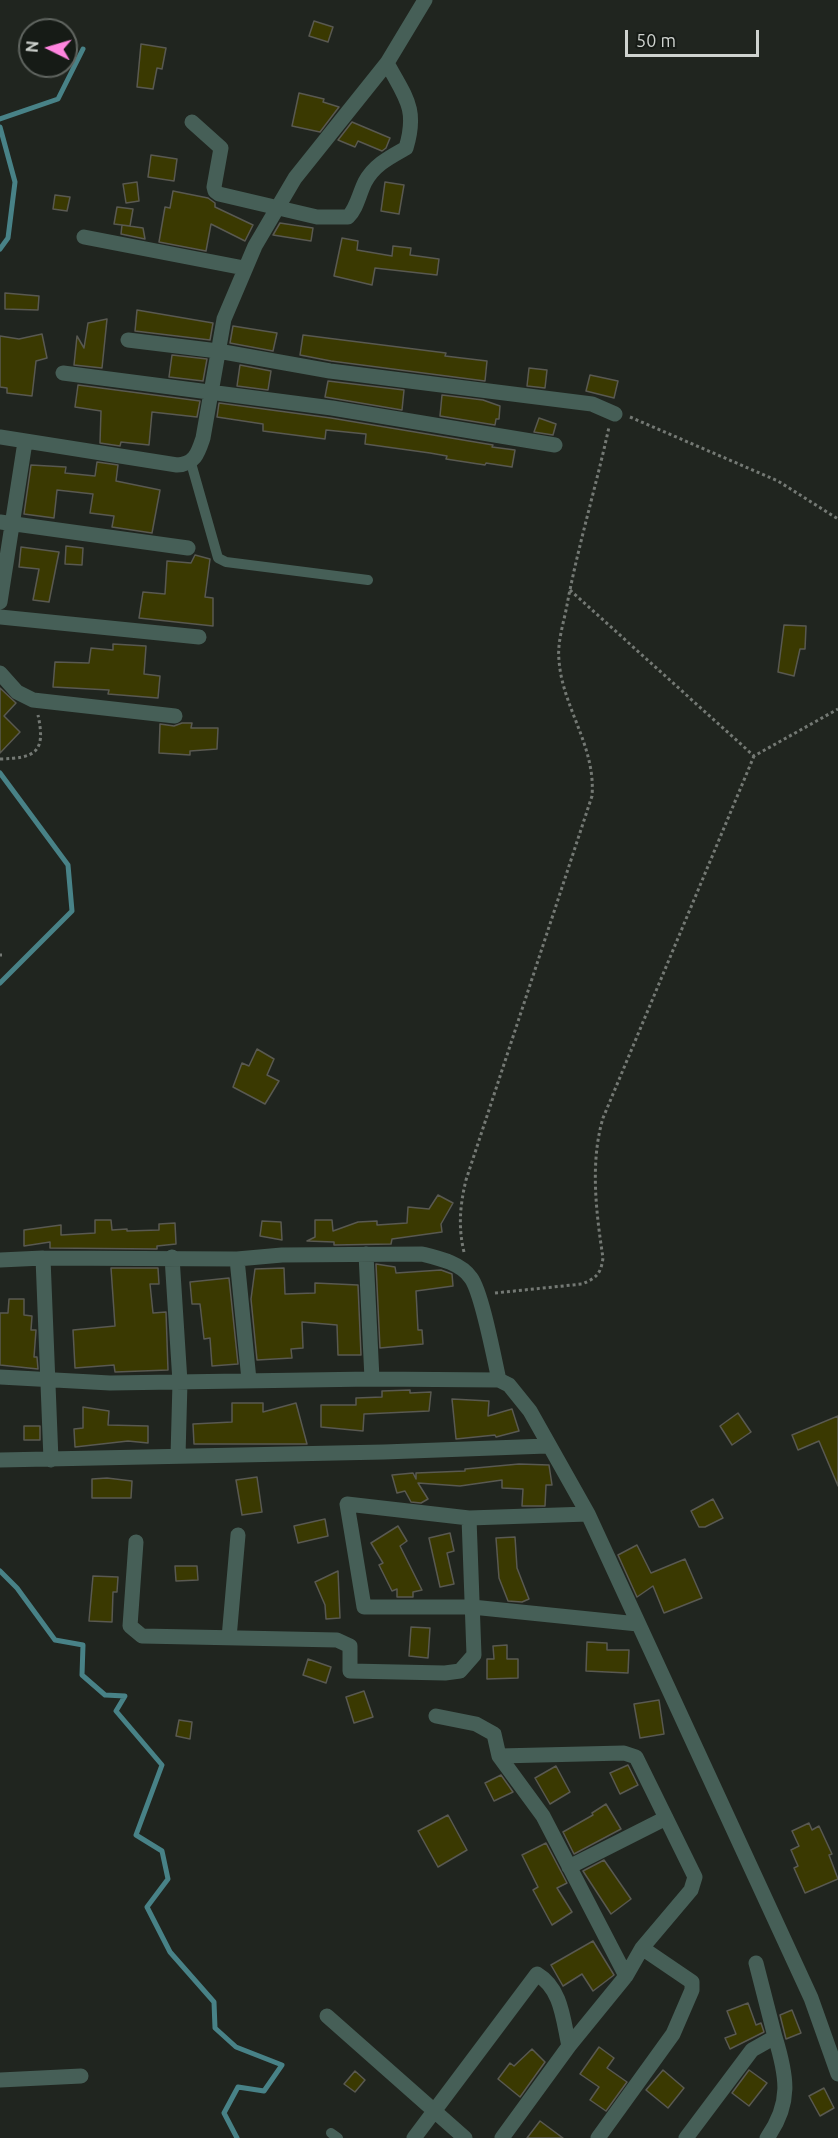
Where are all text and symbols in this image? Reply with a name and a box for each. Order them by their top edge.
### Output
north arrow [18,18,78,78]
scale bar [628,18,762,56]
text: 50 m [636,30,676,50]
text: N [23,40,42,53]

